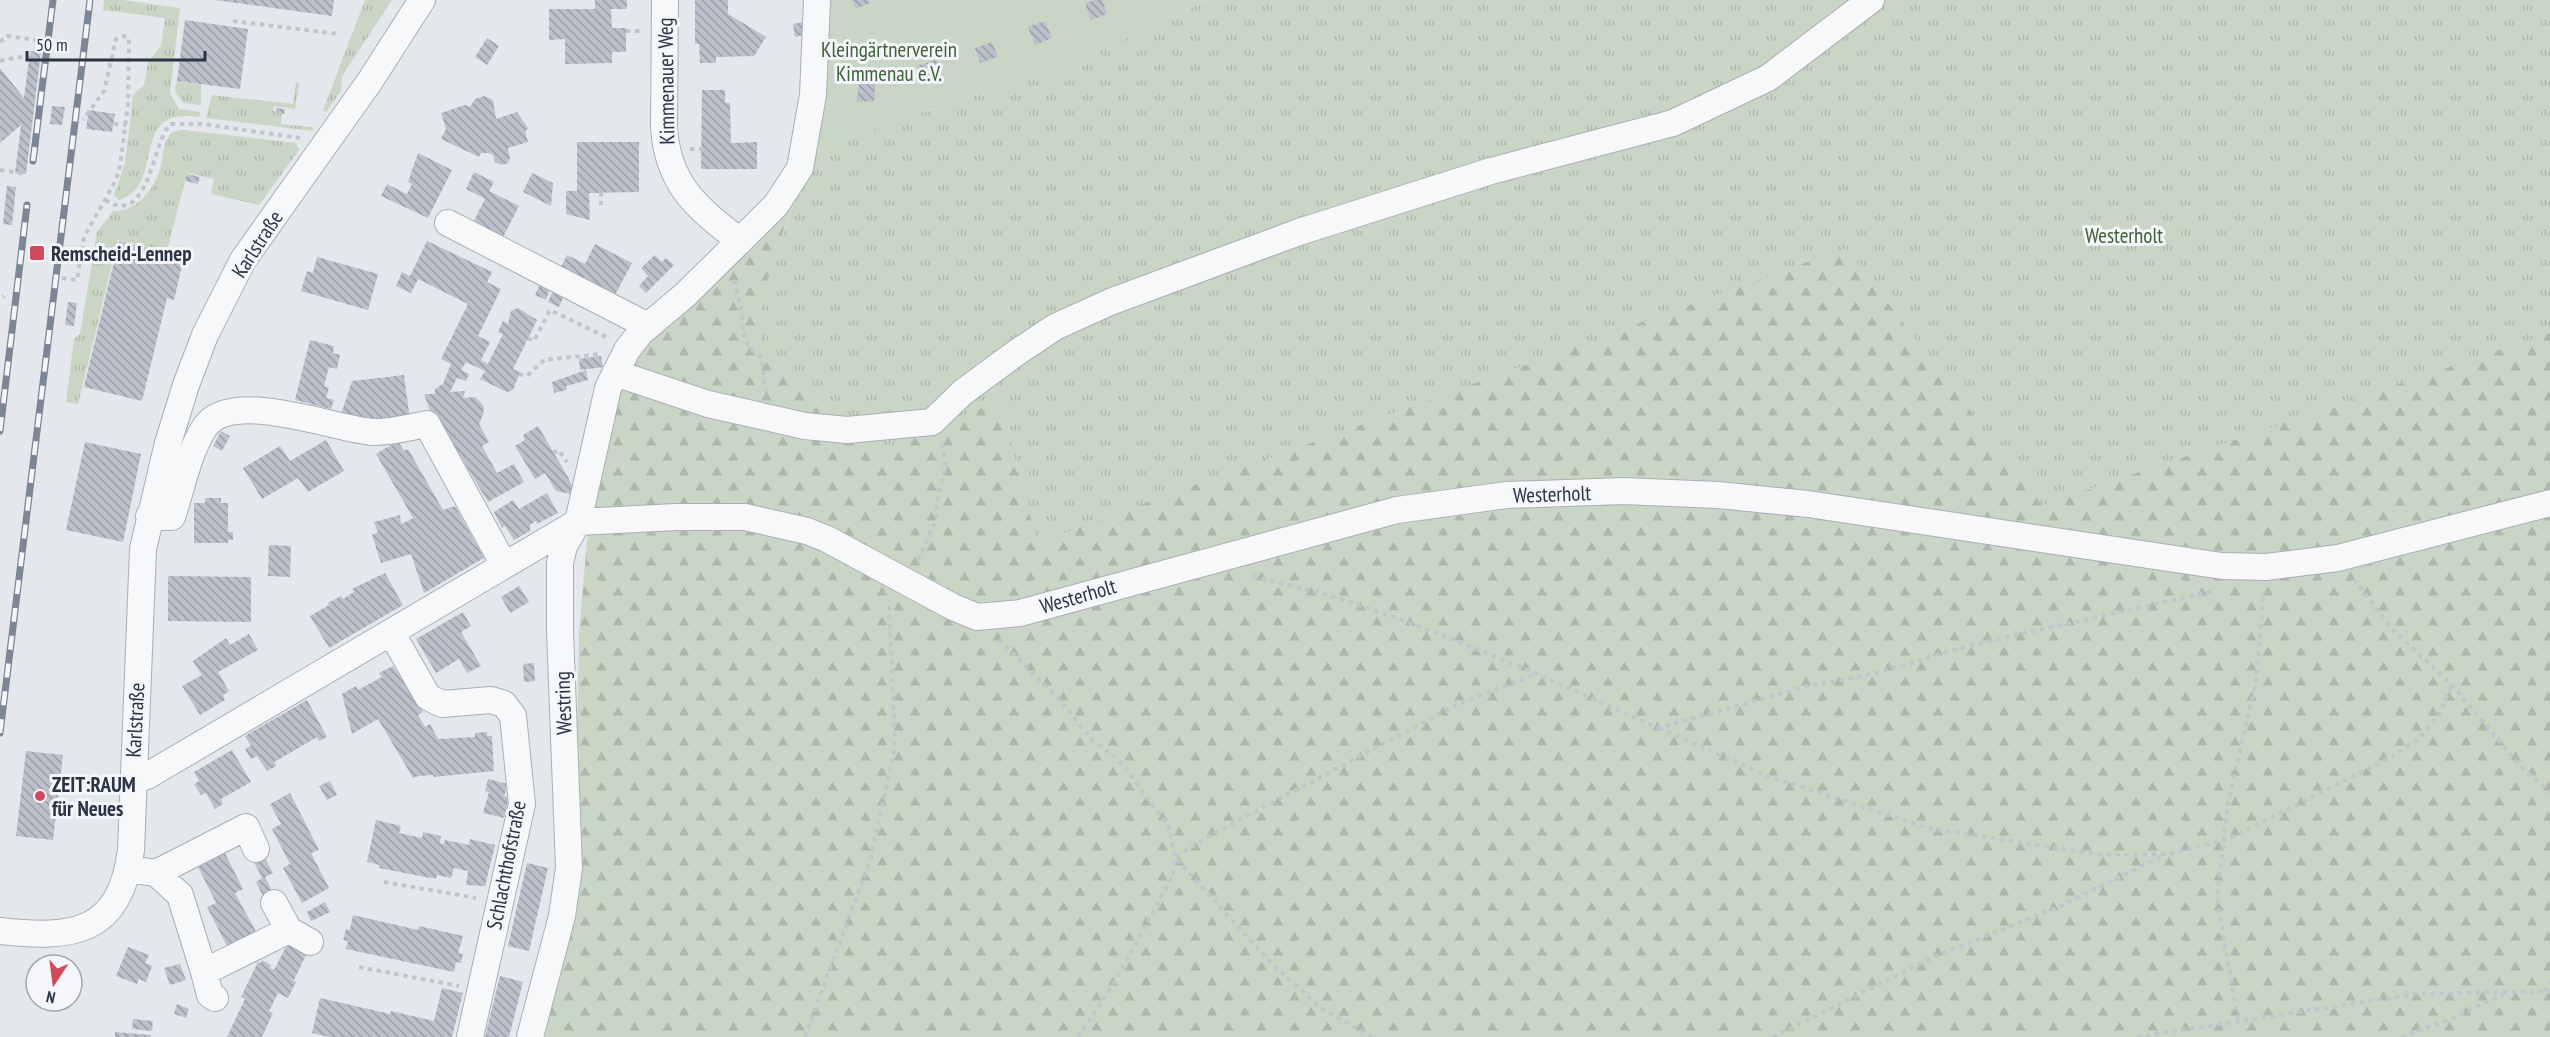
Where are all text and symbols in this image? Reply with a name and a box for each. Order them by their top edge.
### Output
street label: Kimmenauer Weg [651,17,681,145]
scale bar [27,24,206,62]
text: 50 m [36,33,68,56]
park label: Kleingärtnerverein Kimmenau e.V. [821,36,957,87]
street label: Karlstraße [225,205,289,283]
park label: Westerholt [2085,222,2163,249]
place label: Remscheid-Lennep [51,240,192,267]
marker: Remscheid-Lennep [28,244,46,262]
street label: Westerholt [1512,479,1592,509]
street label: Westerholt [1037,572,1119,620]
street label: Westring [548,671,578,735]
street label: Karlstraße [120,682,150,758]
place label: ZEIT:RAUM für Neues [52,771,136,822]
marker: ZEIT:RAUM für Neues [33,789,47,803]
street label: Schlachthofstraße [480,798,532,932]
north arrow [24,953,84,1013]
text: N [44,987,57,1008]

